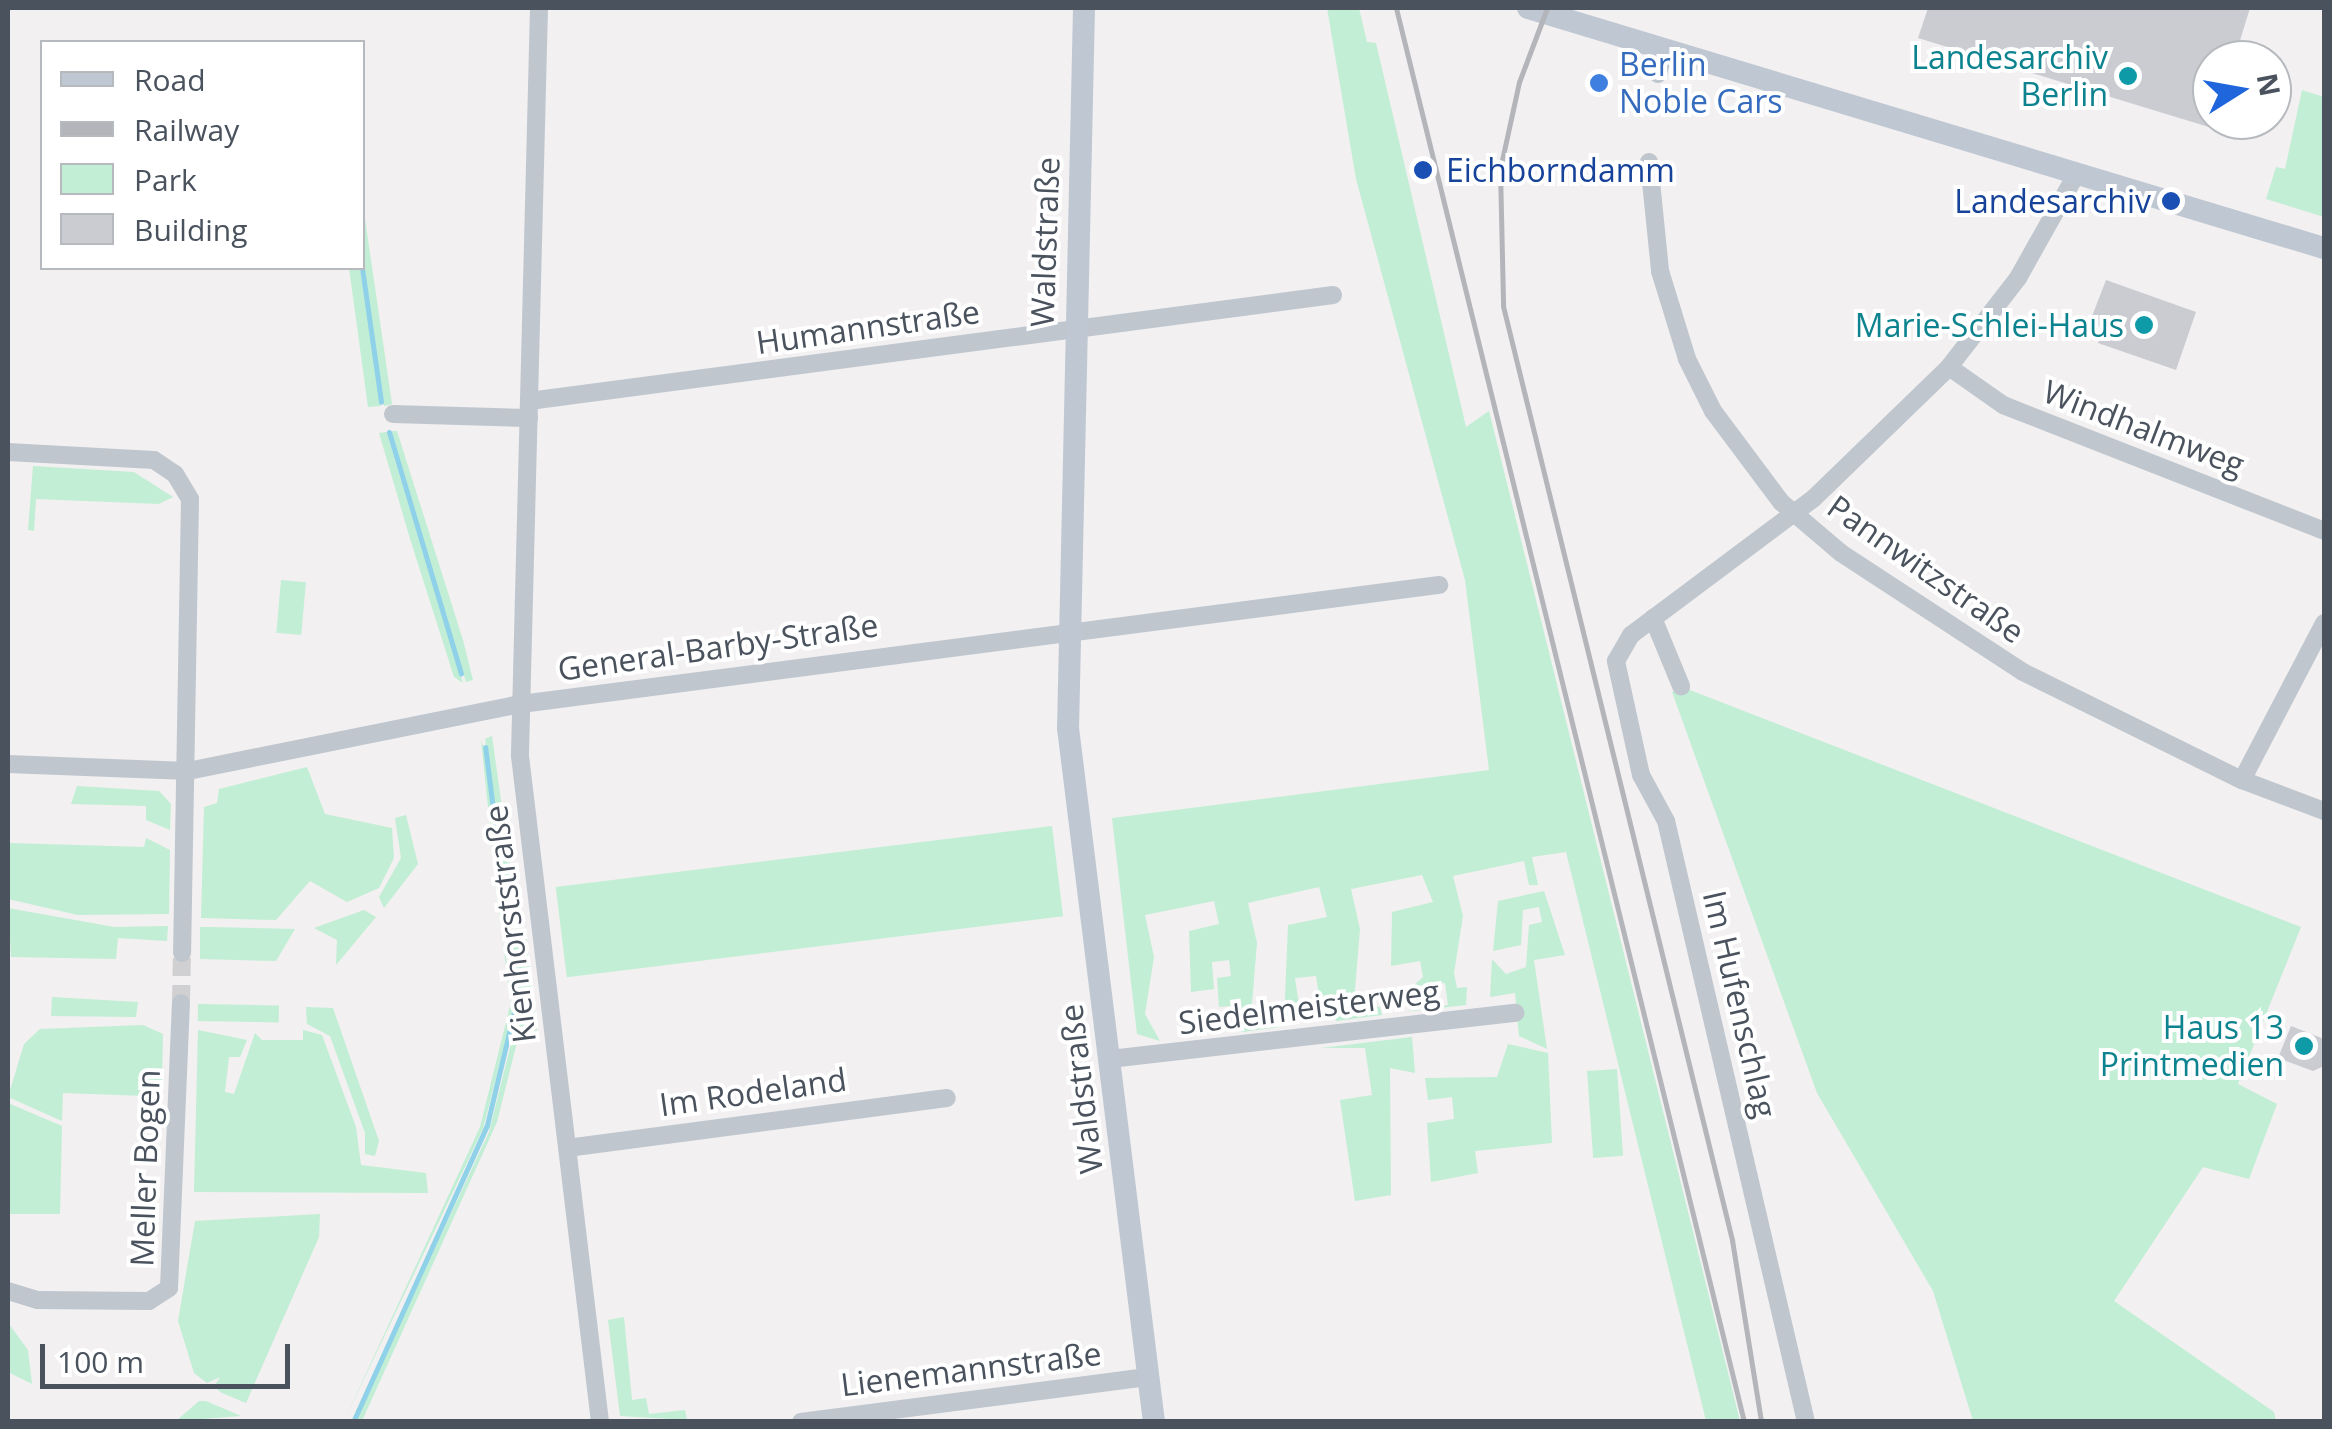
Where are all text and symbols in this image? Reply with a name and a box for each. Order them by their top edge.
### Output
place label: Landesarchiv Berlin [1911,39,2108,114]
legend [40,40,365,270]
north arrow [2192,40,2292,140]
place label: Berlin Noble Cars [1619,46,1783,121]
text: Road [134,59,206,100]
marker: Landesarchiv Berlin [2117,65,2139,87]
text: N [2249,70,2290,99]
marker: Berlin Noble Cars [1588,72,1610,94]
text: Railway [134,109,239,150]
place label: Eichborndamm [1446,151,1675,189]
street label: Waldstraße [1023,156,1067,328]
marker: Eichborndamm [1410,157,1436,183]
text: Park [134,159,197,200]
place label: Landesarchiv [1954,182,2151,220]
marker: Landesarchiv [2160,190,2182,212]
text: Building [134,209,248,250]
street label: Humannstraße [754,292,982,362]
place label: Marie-Schlei-Haus [1855,306,2124,344]
marker: Marie-Schlei-Haus [2133,314,2155,336]
street label: Windhalmweg [2038,372,2250,484]
street label: Pannwitzstraße [1820,487,2032,651]
street label: General-Barby-Straße [555,605,881,689]
street label: Kienhorststraße [476,803,544,1045]
street label: Im Hufenschlag [1695,887,1785,1121]
street label: Siedelmeisterweg [1176,972,1442,1042]
street label: Waldstraße [1052,1002,1110,1176]
place label: Haus 13 Printmedien [2100,1009,2284,1084]
marker: Haus 13 Printmedien [2293,1035,2315,1057]
street label: Im Rodeland [657,1060,849,1124]
street label: Meller Bogen [122,1069,168,1267]
scale bar [45,1324,295,1386]
street label: Lienemannstraße [838,1334,1104,1404]
text: 100 m [57,1341,144,1382]

